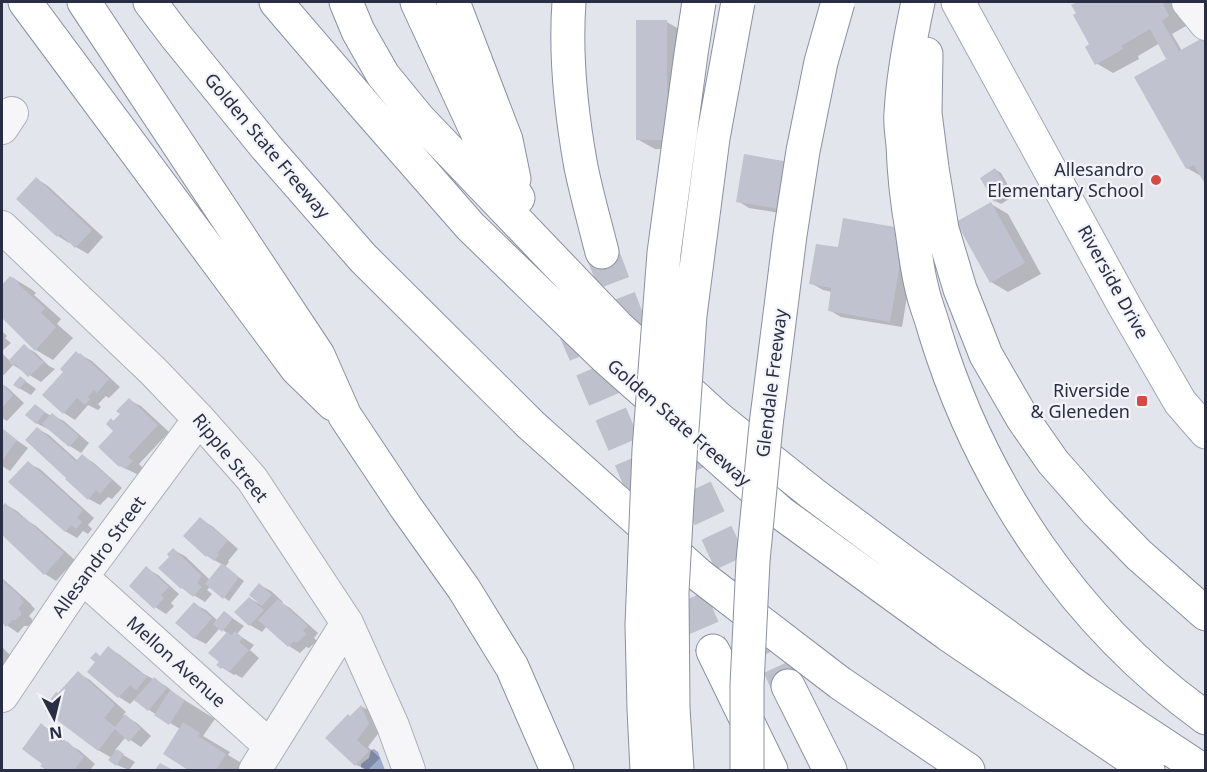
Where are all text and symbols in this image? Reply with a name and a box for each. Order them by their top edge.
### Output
street label: Golden State Freeway [200,67,336,224]
place label: Allesandro Elementary School [987,157,1144,202]
marker: Allesandro Elementary School [1149,173,1163,187]
street label: Riverside Drive [1073,220,1155,343]
street label: Glendale Freeway [750,306,792,459]
street label: Golden State Freeway [603,353,757,492]
place label: Riverside & Gleneden [1031,378,1130,423]
marker: Riverside & Gleneden [1135,394,1149,408]
street label: Ripple Street [188,408,274,507]
street label: Allesandro Street [46,490,151,622]
street label: Mellon Avenue [122,610,231,712]
north arrow [24,688,84,748]
text: N [48,721,64,745]

